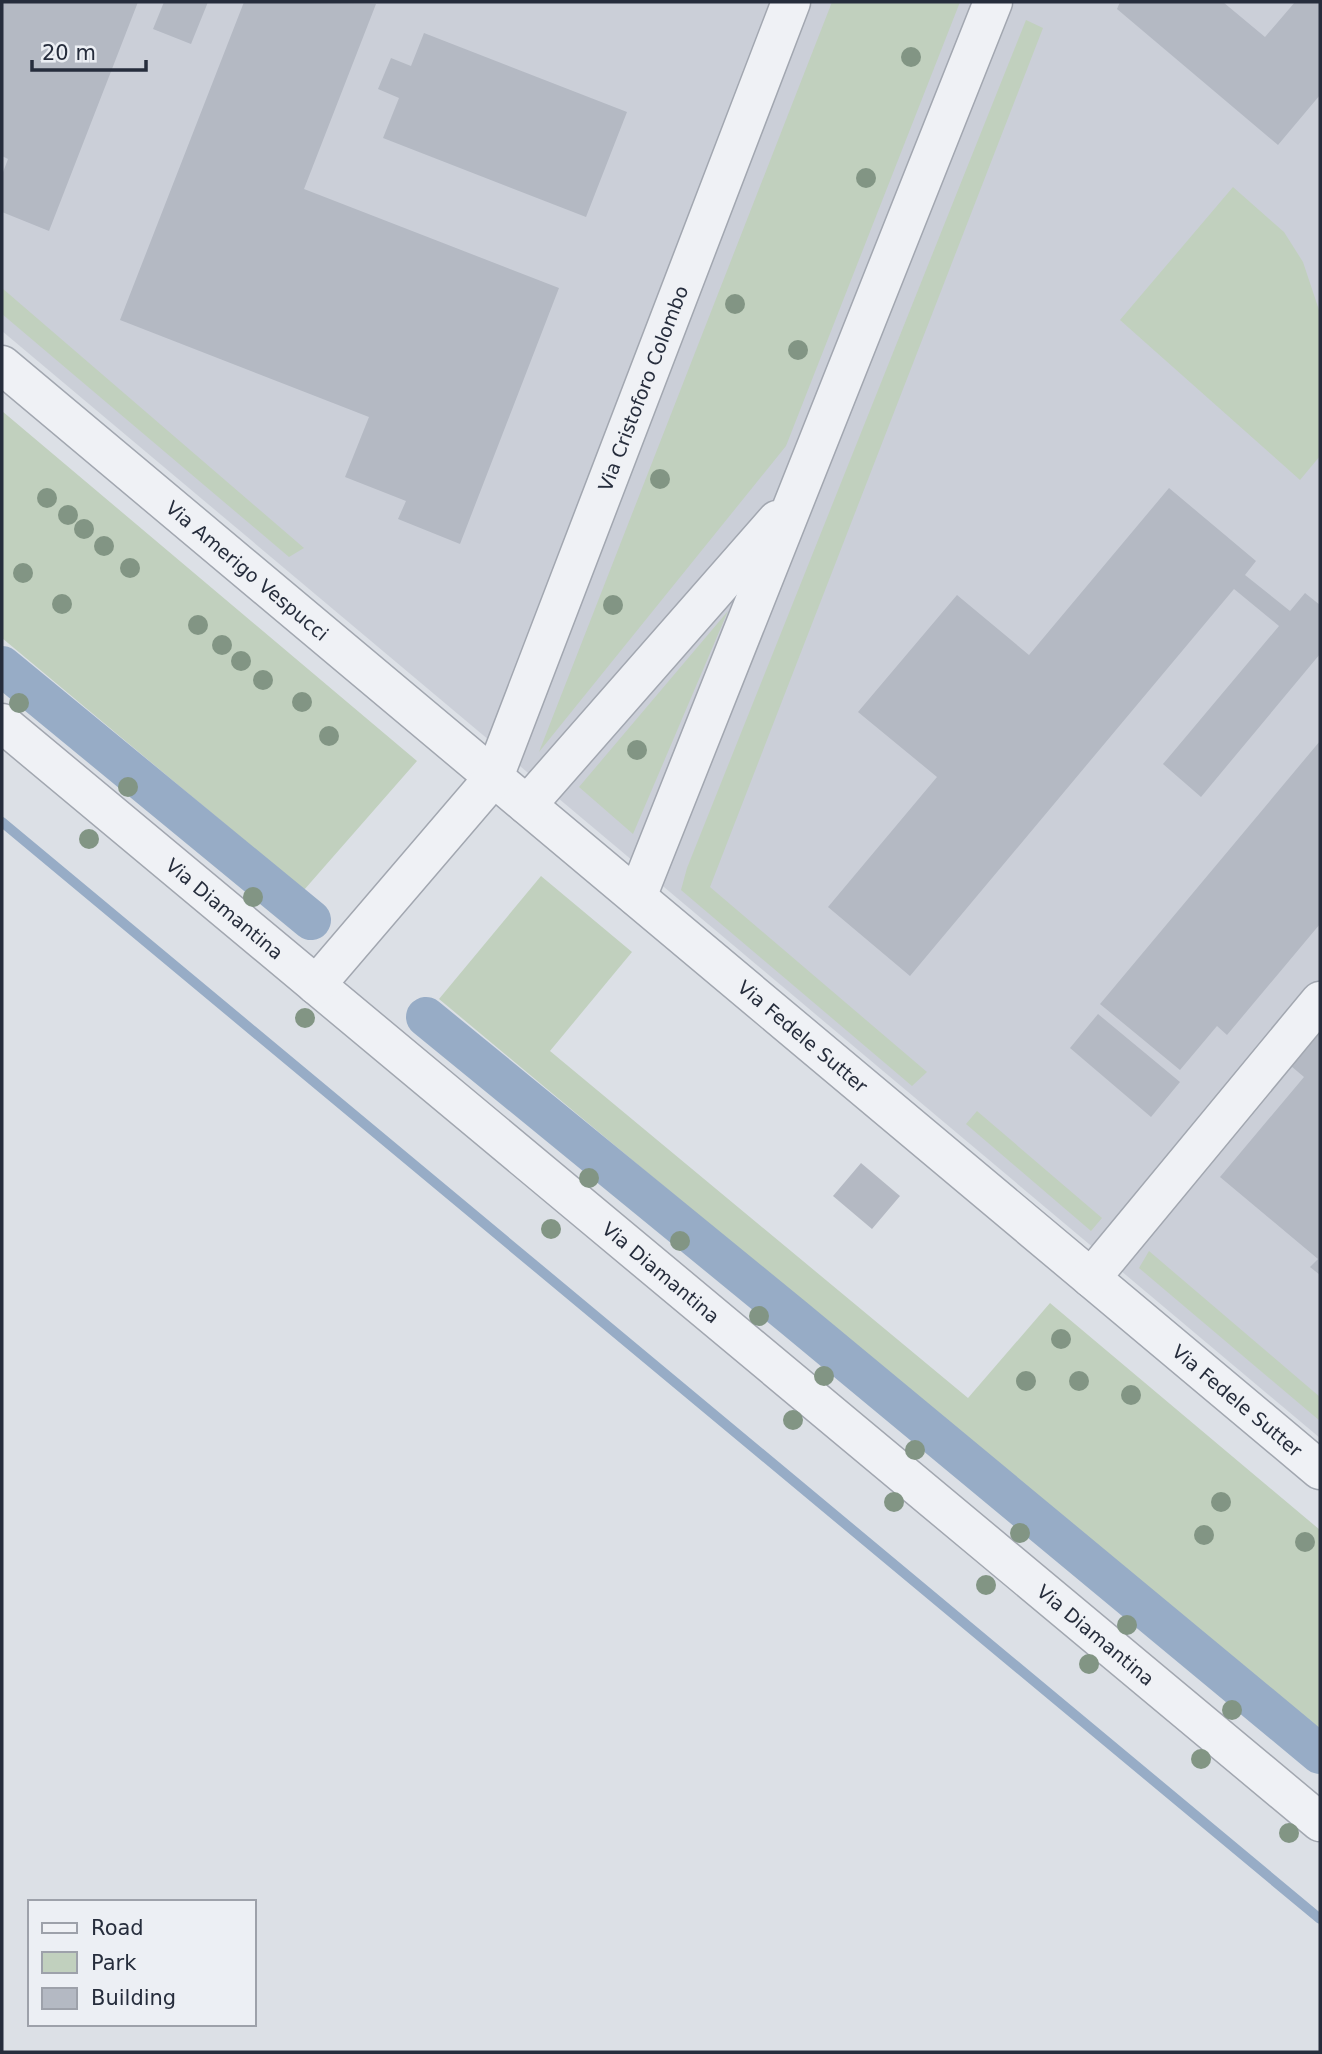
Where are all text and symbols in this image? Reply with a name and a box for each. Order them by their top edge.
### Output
scale bar [32,28,145,72]
text: 20 m [42,41,96,65]
street label: Via Cristoforo Colombo [594,282,692,494]
street label: Via Amerigo Vespucci [162,496,333,645]
street label: Via Diamantina [162,854,288,964]
street label: Via Fedele Sutter [733,976,872,1097]
street label: Via Diamantina [598,1217,724,1328]
street label: Via Fedele Sutter [1168,1340,1307,1461]
street label: Via Diamantina [1033,1580,1159,1690]
legend [28,1900,256,2026]
text: Road [91,1916,144,1940]
text: Park [91,1951,137,1975]
text: Building [91,1986,176,2010]

